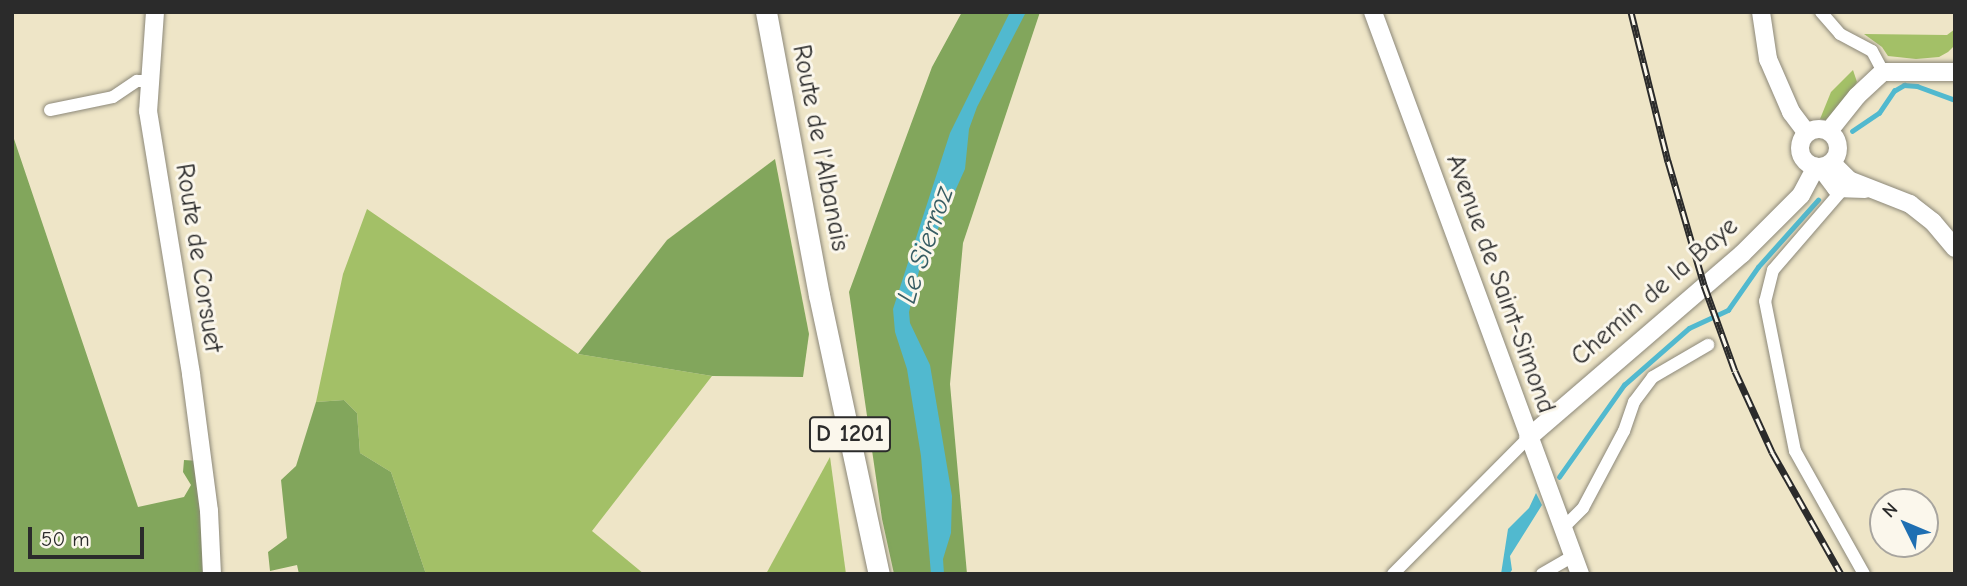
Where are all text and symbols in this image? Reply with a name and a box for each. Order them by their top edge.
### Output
street label: Route de l'Albanais [785,42,855,254]
street label: Avenue de Saint-Simond [1439,150,1561,418]
street label: Route de Corsuet [168,161,228,355]
water label: Le Sierroz [889,182,961,308]
street label: Chemin de la Baye [1565,211,1745,373]
road number: D 1201 [808,414,892,454]
north arrow [1869,488,1939,558]
text: N [1878,498,1902,522]
scale bar [32,512,147,556]
text: 50 m [41,527,90,551]

